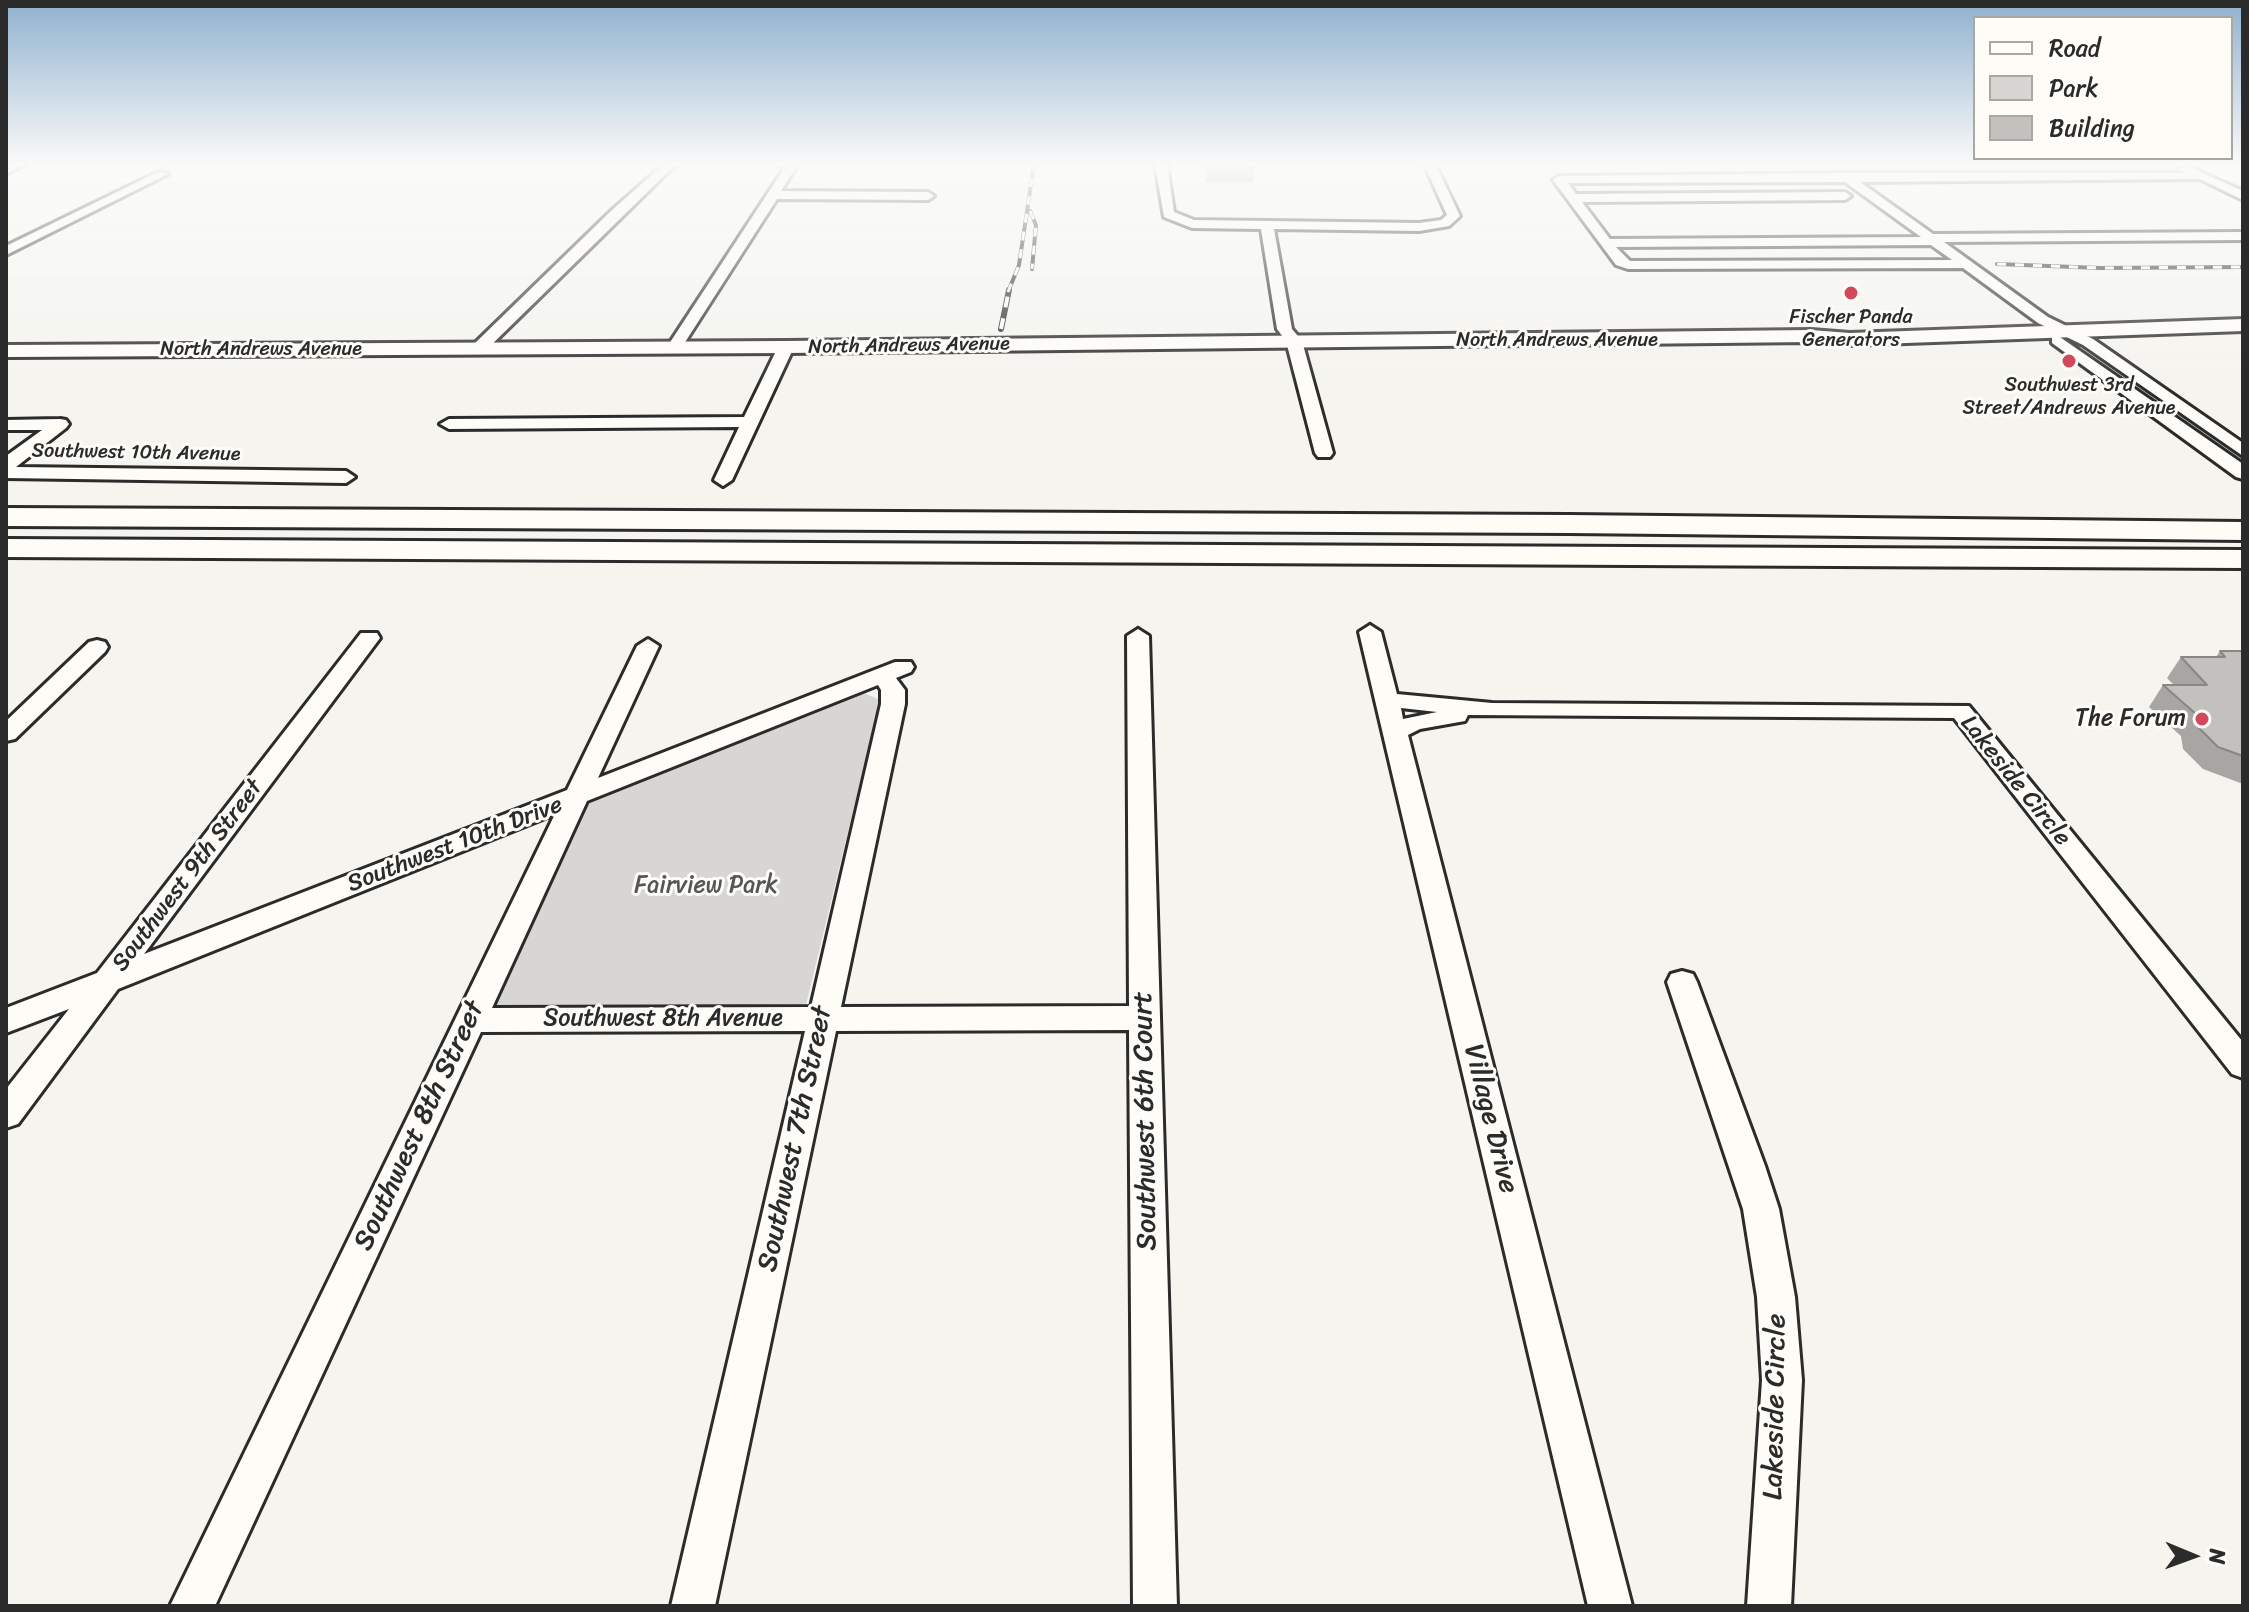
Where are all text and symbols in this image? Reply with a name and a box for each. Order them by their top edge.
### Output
legend [1973,16,2233,160]
text: Road [2049,27,2100,69]
text: Park [2049,67,2098,109]
text: Building [2049,107,2135,149]
marker: Fischer Panda Generators [1842,284,1860,302]
place label: Fischer Panda Generators [1789,306,1913,353]
street label: North Andrews Avenue [1456,329,1658,353]
street label: North Andrews Avenue [808,332,1010,360]
street label: North Andrews Avenue [160,338,362,362]
marker: Southwest 3rd Street/Andrews Avenue [2060,352,2078,370]
place label: Southwest 3rd Street/Andrews Avenue [1962,374,2176,421]
street label: Southwest 10th Avenue [31,439,241,467]
place label: The Forum [2075,705,2186,733]
street label: Lakeside Circle [1954,710,2076,852]
marker: The Forum [2193,710,2211,728]
street label: Southwest 9th Street [106,774,270,978]
street label: Southwest 10th Drive [343,791,567,899]
park label: Fairview Park [634,872,778,900]
street label: Southwest 6th Court [1127,991,1165,1251]
street label: Southwest 8th Street [347,996,493,1256]
street label: Southwest 7th Street [751,1003,841,1275]
street label: Southwest 8th Avenue [543,1005,783,1033]
street label: Village Drive [1455,1041,1525,1197]
street label: Lakeside Circle [1758,1314,1794,1500]
north arrow [2153,1516,2233,1596]
text: N [2198,1548,2237,1564]

